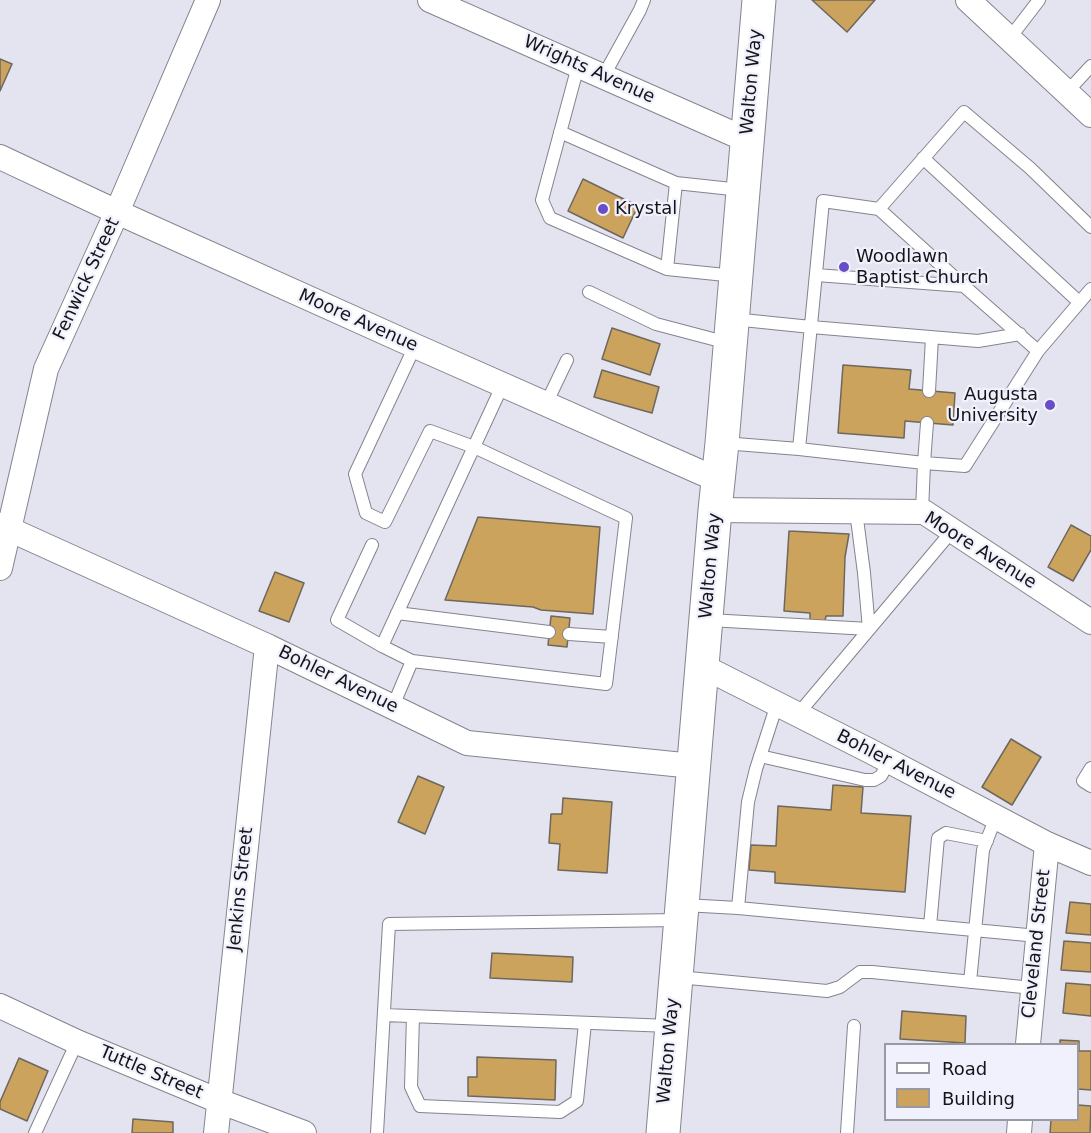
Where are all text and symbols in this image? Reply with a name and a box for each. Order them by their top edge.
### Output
street label: Walton Way [737,28,767,136]
street label: Wrights Avenue [520,31,658,109]
place label: Krystal [615,198,677,220]
marker: Krystal [596,202,610,216]
street label: Fenwick Street [49,214,125,344]
place label: Woodlawn Baptist Church [856,246,989,288]
marker: Woodlawn Baptist Church [837,260,851,274]
street label: Moore Avenue [295,285,421,357]
place label: Augusta University [947,384,1038,426]
marker: Augusta University [1043,398,1057,412]
street label: Moore Avenue [920,508,1040,594]
street label: Walton Way [696,512,726,620]
street label: Bohler Avenue [274,642,402,718]
street label: Bohler Avenue [833,726,959,804]
street label: Jenkins Street [224,826,258,952]
street label: Cleveland Street [1018,868,1056,1020]
street label: Walton Way [654,997,684,1105]
street label: Tuttle Street [96,1042,206,1104]
legend [884,1043,1079,1121]
text: Road [942,1058,987,1079]
text: Building [942,1088,1015,1109]

